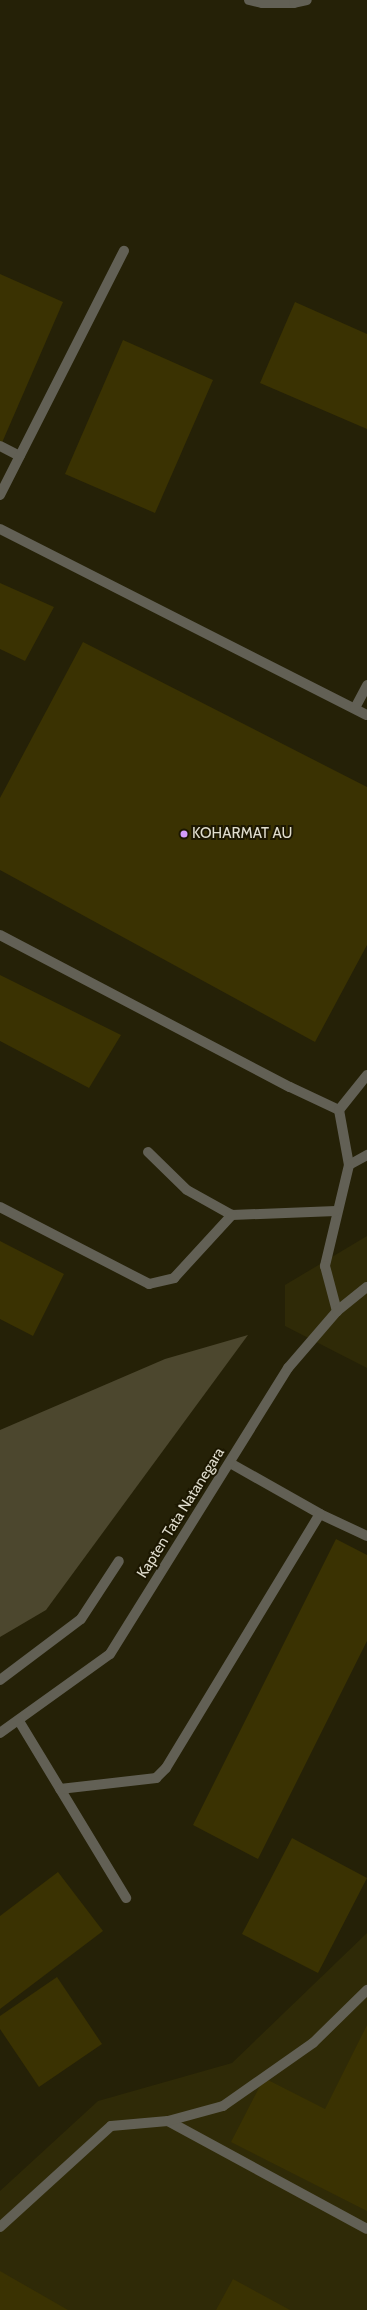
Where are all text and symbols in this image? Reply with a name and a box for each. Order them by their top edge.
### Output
place label: KOHARMAT AU [192,825,292,843]
marker: KOHARMAT AU [179,829,189,839]
street label: Kapten Tata Natanegara [134,1444,228,1582]

